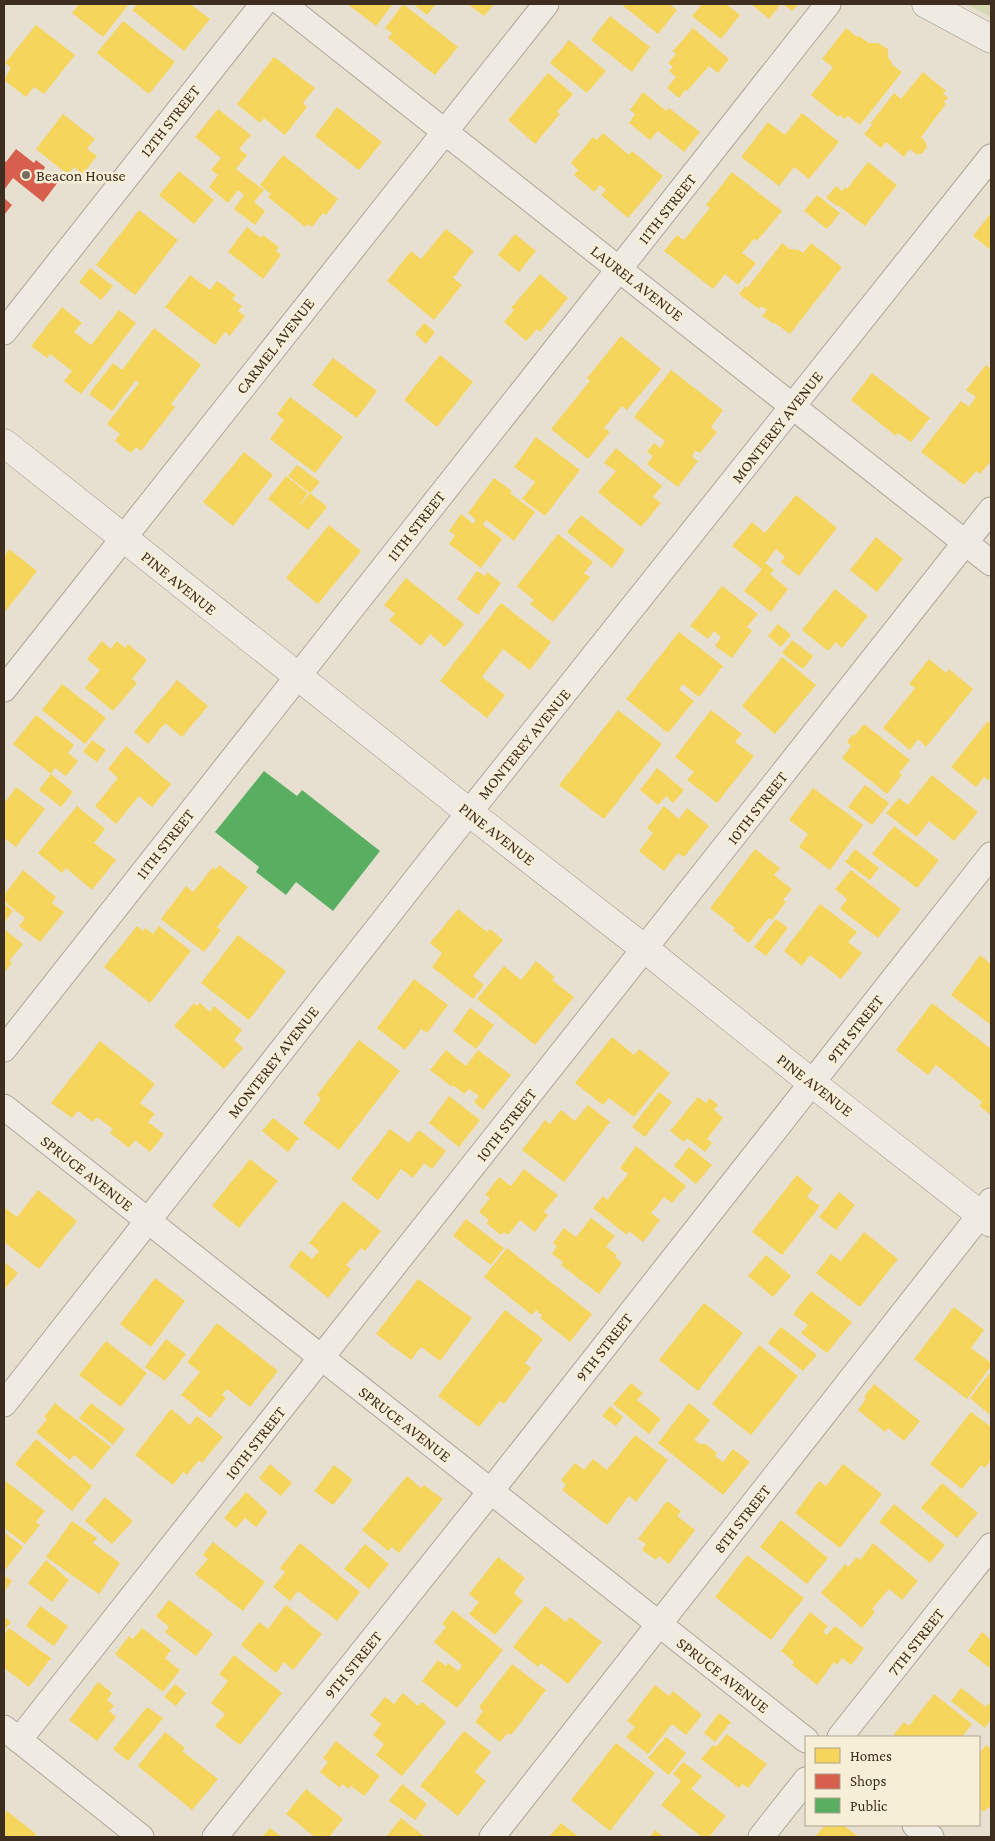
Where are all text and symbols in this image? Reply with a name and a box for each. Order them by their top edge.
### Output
street label: 12TH STREET [137,82,203,160]
place label: Beacon House [36,167,126,184]
marker: Beacon House [20,169,32,181]
street label: 11TH STREET [635,171,700,247]
street label: LAUREL AVENUE [588,242,687,324]
street label: CARMEL AVENUE [232,295,318,397]
street label: MONTEREY AVENUE [728,368,826,486]
street label: 11TH STREET [384,488,449,564]
street label: PINE AVENUE [138,548,220,619]
street label: MONTEREY AVENUE [474,685,574,803]
street label: 10TH STREET [723,768,791,848]
street label: PINE AVENUE [456,799,538,869]
street label: 11TH STREET [133,806,198,882]
street label: 9TH STREET [823,991,887,1066]
street label: MONTEREY AVENUE [224,1003,322,1121]
street label: PINE AVENUE [774,1050,856,1120]
street label: 10TH STREET [472,1085,540,1165]
street label: SPRUCE AVENUE [38,1132,137,1214]
street label: 9TH STREET [572,1309,636,1384]
street label: SPRUCE AVENUE [356,1383,455,1465]
street label: 10TH STREET [221,1403,289,1483]
street label: 8TH STREET [710,1481,774,1556]
street label: 7TH STREET [884,1605,948,1679]
street label: 9TH STREET [321,1628,385,1702]
street label: SPRUCE AVENUE [674,1634,773,1716]
legend [805,1736,980,1826]
text: Homes [850,1748,892,1764]
text: Shops [850,1773,886,1790]
text: Public [850,1798,888,1814]

